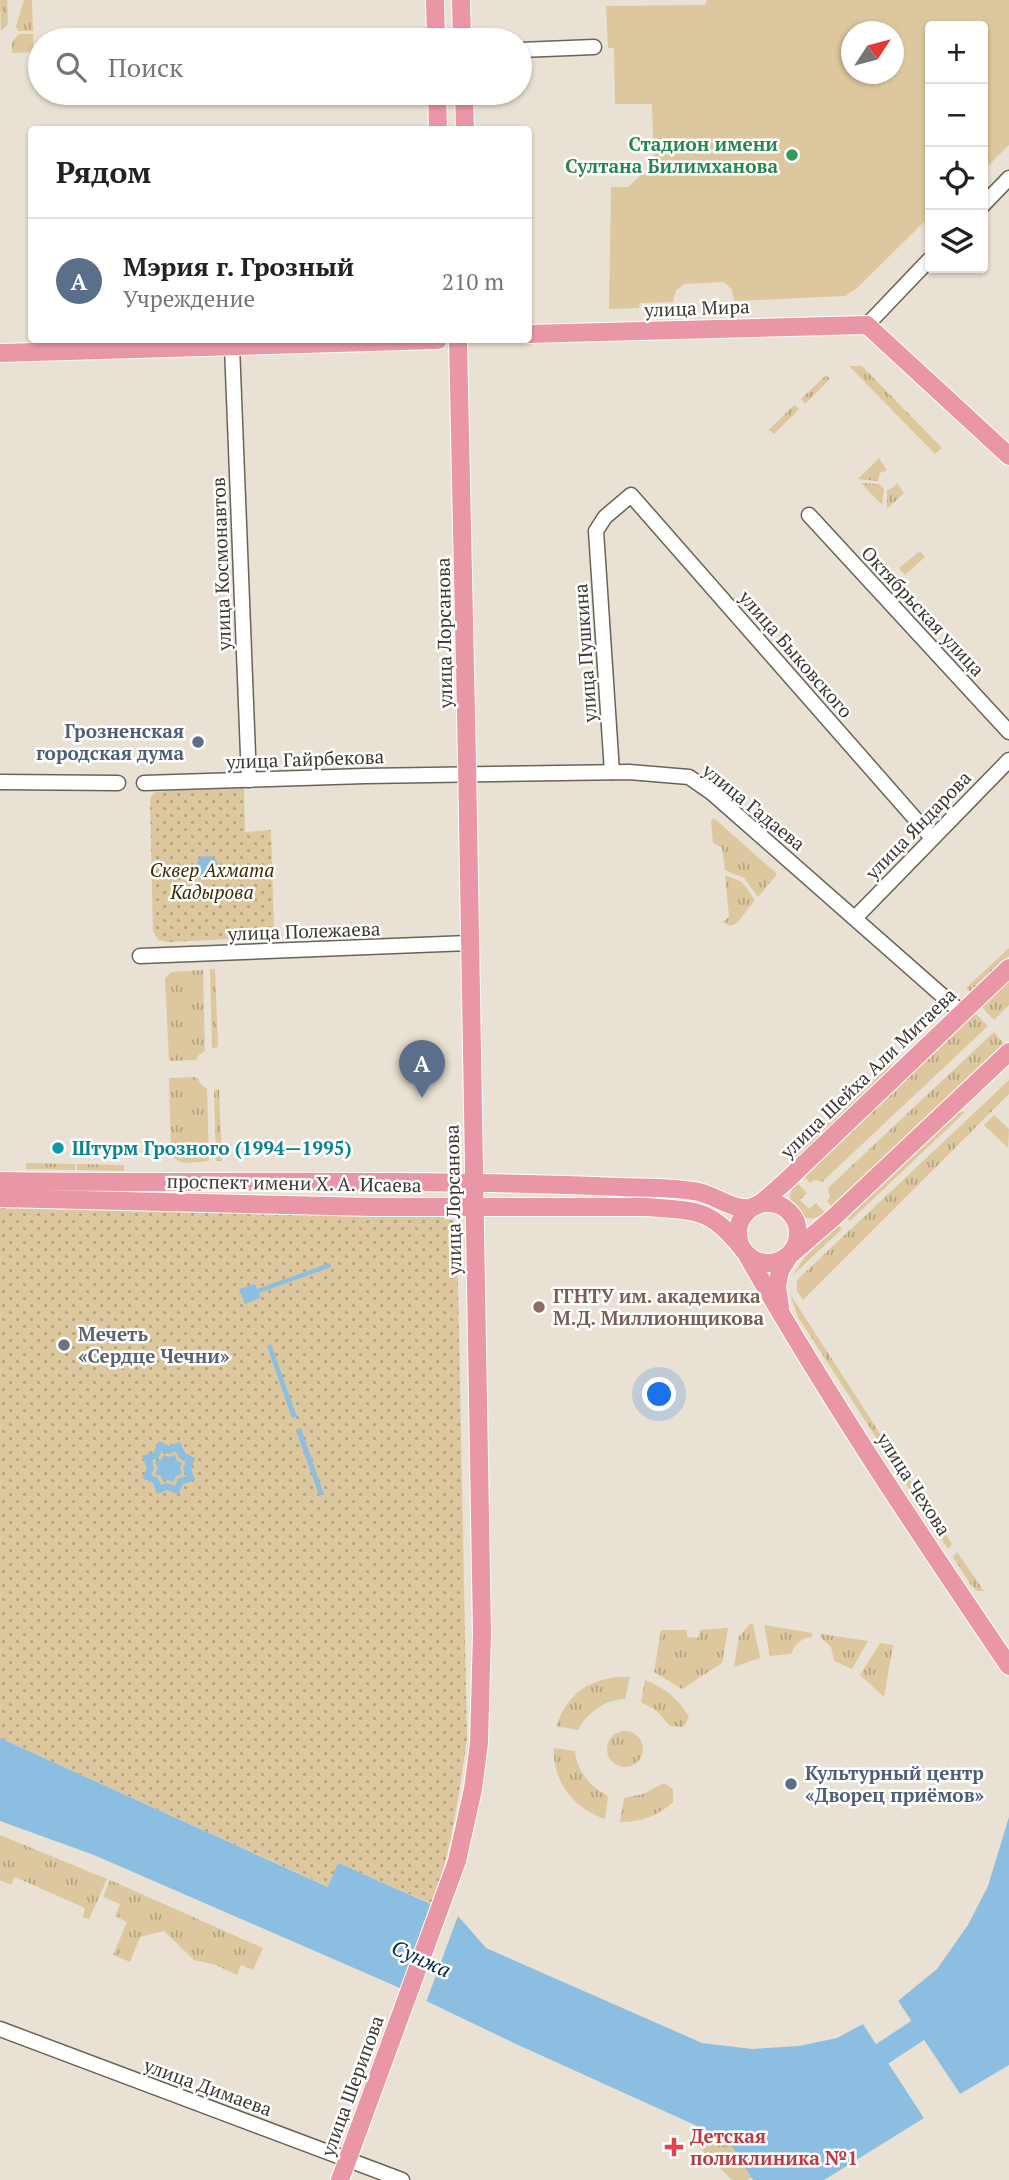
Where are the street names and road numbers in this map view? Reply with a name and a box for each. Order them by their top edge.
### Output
street label: улица Мира [643,293,751,322]
street label: улица Космонавтов [205,477,236,652]
street label: Октябрьская улица [856,540,991,681]
street label: улица Лорсанова [430,557,457,710]
street label: улица Пушкина [567,582,602,724]
street label: улица Быковского [733,584,859,723]
street label: улица Гайрбекова [225,743,385,774]
street label: улица Гадаева [697,757,811,856]
street label: улица Яндарова [859,765,976,885]
street label: улица Полежаева [226,915,381,946]
street label: улица Шейха Али Митаева [774,982,961,1164]
street label: улица Лорсанова [439,1124,466,1277]
street label: проспект имени Х. А. Исаева [166,1168,422,1197]
street label: улица Чехова [871,1427,957,1540]
street label: улица Шерипова [314,2011,389,2161]
street label: улица Димаева [140,2051,276,2121]

